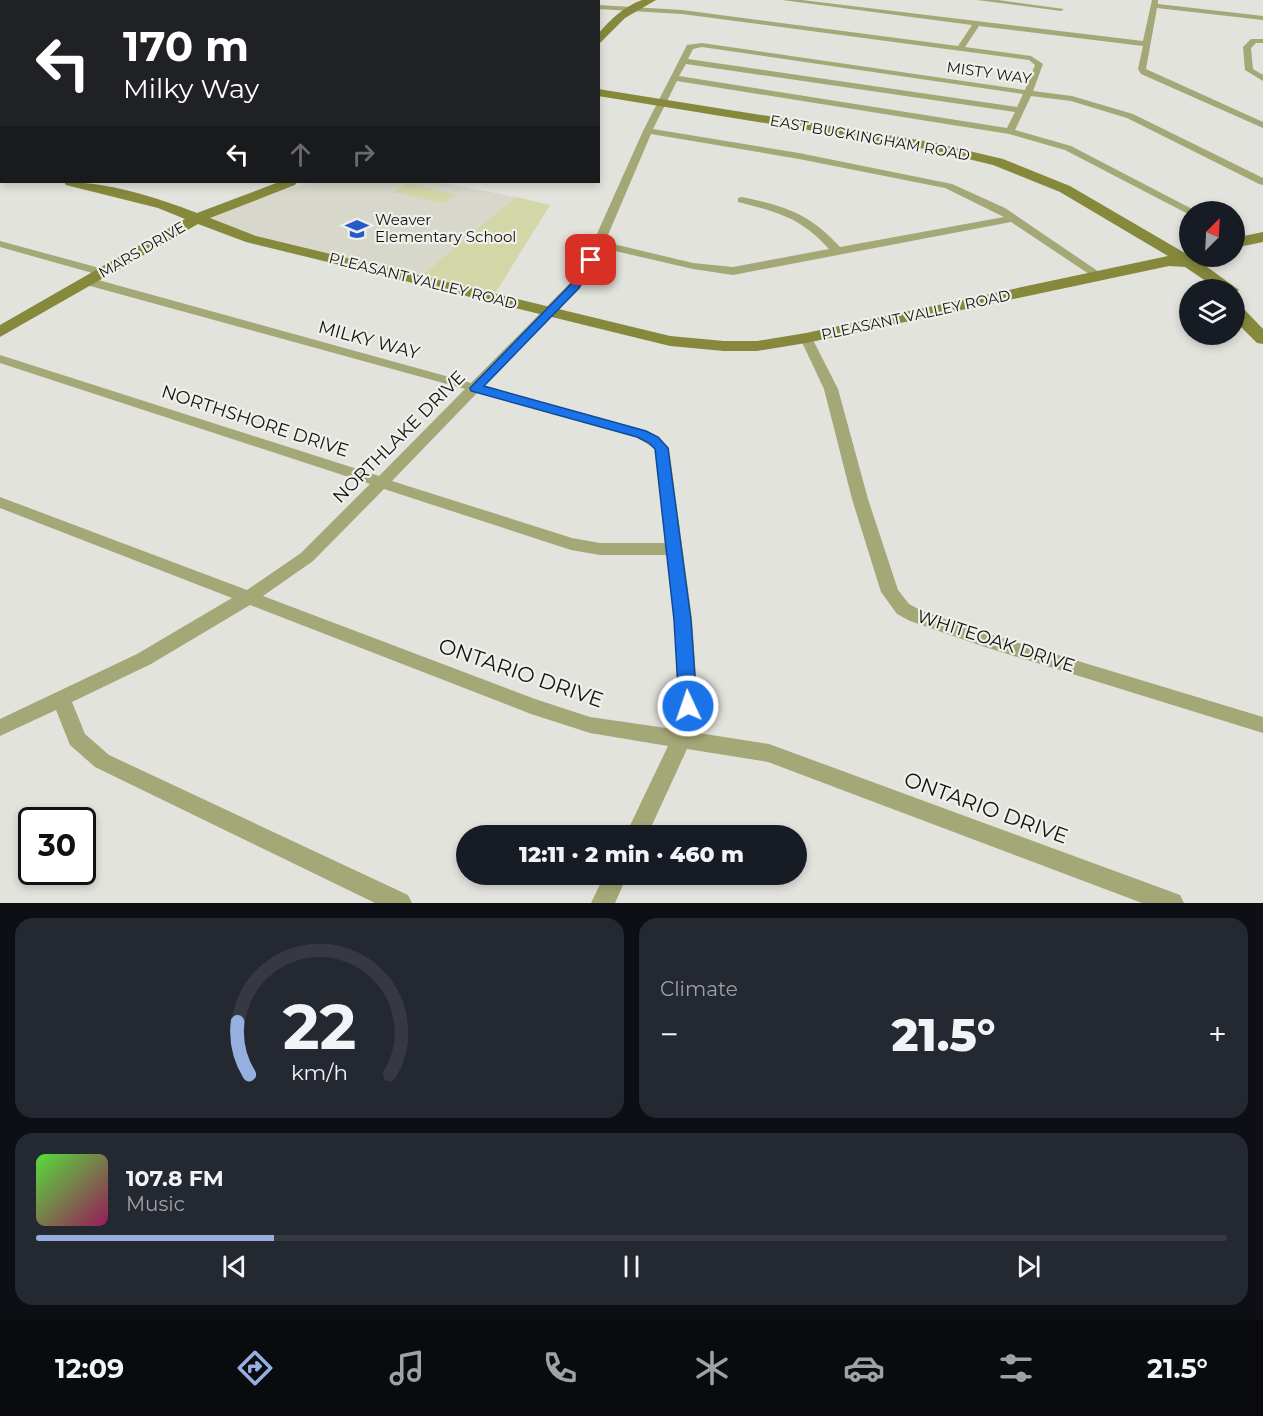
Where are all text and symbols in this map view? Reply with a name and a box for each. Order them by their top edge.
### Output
text: 170 m [123,20,249,72]
icon: left [24,24,102,102]
street label: MISTY WAY [945,57,1033,88]
text: Milky Way [123,72,259,105]
street label: EAST BUCKINGHAM ROAD [769,111,972,164]
icon: left [221,138,254,171]
icon: ahead [284,138,317,171]
icon: right [347,138,380,171]
north arrow [1179,201,1245,267]
map controls [1179,201,1245,345]
place label: Weaver Elementary School [375,210,516,246]
school or university icon: Weaver Elementary School [344,216,370,242]
street label: MARS DRIVE [95,217,188,282]
pin [565,234,616,285]
icon: arrive [574,243,607,276]
street label: PLEASANT VALLEY ROAD [327,248,519,313]
button: layers [1179,279,1245,345]
street label: PLEASANT VALLEY ROAD [819,285,1012,344]
street label: MILKY WAY [316,316,423,364]
street label: NORTHLAKE DRIVE [328,366,470,508]
street label: NORTHSHORE DRIVE [159,380,351,462]
street label: WHITEOAK DRIVE [914,605,1078,677]
street label: ONTARIO DRIVE [435,633,607,712]
position arrow [656,674,720,738]
street label: ONTARIO DRIVE [901,766,1072,849]
speed limit sign: 30 [18,807,96,885]
text: 12:11 · 2 min · 460 m [519,841,744,868]
text: Climate [660,977,738,1001]
text: 22 [283,989,356,1065]
text: 21.5° [892,1007,995,1062]
text: − [660,1014,679,1054]
text: + [1208,1014,1227,1054]
text: km/h [291,1059,348,1085]
text: 107.8 FM [126,1165,224,1192]
text: Music [126,1192,185,1216]
icon: previous [218,1250,251,1283]
icon: pause [615,1250,648,1283]
icon: next [1012,1250,1045,1283]
icon: directions [234,1347,276,1389]
icon: music [386,1347,428,1389]
icon: phone [539,1347,581,1389]
icon: climate [691,1347,733,1389]
icon: car [843,1347,885,1389]
icon: filters [995,1347,1037,1389]
text: 12:09 [55,1352,124,1385]
text: 21.5° [1147,1352,1208,1385]

